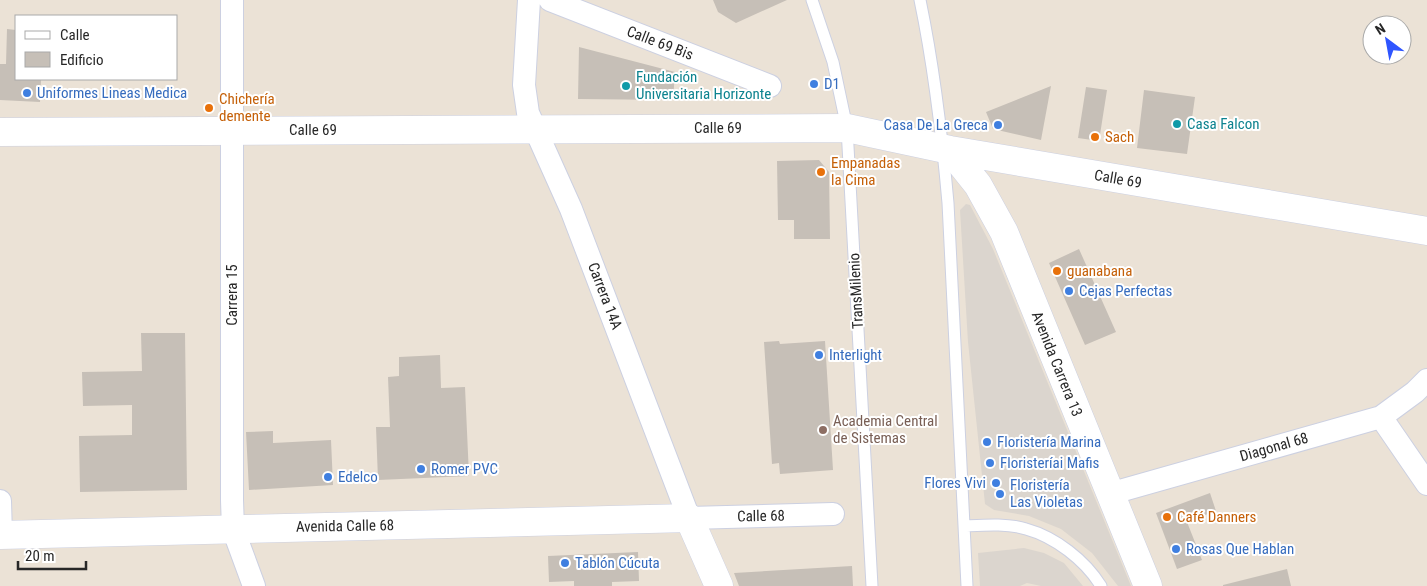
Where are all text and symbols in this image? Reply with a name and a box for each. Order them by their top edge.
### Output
legend [15,15,178,80]
north arrow [1362,15,1412,65]
text: N [1372,20,1388,38]
street label: Calle 69 Bis [624,22,696,64]
text: Calle [60,26,90,44]
text: Edificio [60,51,103,69]
place label: Fundación Universitaria Horizonte [636,68,771,103]
place label: D1 [824,75,840,93]
marker: D1 [808,78,820,90]
marker: Fundación Universitaria Horizonte [620,80,632,92]
place label: Uniformes Lineas Medica [37,84,187,102]
marker: Uniformes Lineas Medica [21,87,33,99]
place label: Chichería demente [219,90,275,125]
marker: Chichería demente [203,102,215,114]
place label: Casa Falcon [1187,115,1259,133]
place label: Casa De La Greca [884,116,988,134]
marker: Casa Falcon [1171,118,1183,130]
street label: Calle 69 [694,119,742,137]
marker: Casa De La Greca [992,119,1004,131]
street label: Calle 69 [289,121,337,139]
place label: Sach [1105,128,1134,146]
marker: Sach [1089,131,1101,143]
place label: Empanadas la Cima [831,154,900,189]
marker: Empanadas la Cima [815,166,827,178]
street label: Calle 69 [1093,166,1143,192]
street label: TransMilenio [845,252,867,330]
street label: Carrera 14A [584,260,626,332]
place label: guanabana [1067,262,1132,280]
street label: Carrera 15 [223,264,241,326]
marker: guanabana [1051,265,1063,277]
place label: Cejas Perfectas [1079,282,1172,300]
marker: Cejas Perfectas [1063,285,1075,297]
street label: Avenida Carrera 13 [1028,309,1086,419]
place label: Interlight [829,346,882,364]
marker: Interlight [813,349,825,361]
place label: Academia Central de Sistemas [833,412,938,447]
marker: Academia Central de Sistemas [817,424,829,436]
street label: Diagonal 68 [1238,429,1310,465]
place label: Floristería Marina [997,433,1101,451]
marker: Floristería Marina [981,436,993,448]
place label: Floristeríai Mafis [1000,454,1100,472]
marker: Floristeríai Mafis [984,457,996,469]
place label: Romer PVC [431,460,498,478]
marker: Romer PVC [415,463,427,475]
place label: Edelco [338,468,378,486]
marker: Edelco [322,471,334,483]
place label: Flores Vivi [924,474,986,492]
place label: Floristería Las Violetas [1010,476,1083,511]
marker: Flores Vivi [990,477,1002,489]
marker: Floristería Las Violetas [994,488,1006,500]
street label: Calle 68 [737,507,785,525]
place label: Café Danners [1177,508,1257,526]
marker: Café Danners [1161,511,1173,523]
street label: Avenida Calle 68 [296,516,394,536]
scale bar [18,538,85,570]
place label: Rosas Que Hablan [1186,540,1294,558]
marker: Rosas Que Hablan [1170,543,1182,555]
text: 20 m [25,547,55,565]
place label: Tablón Cúcuta [575,554,660,572]
marker: Tablón Cúcuta [559,557,571,569]

